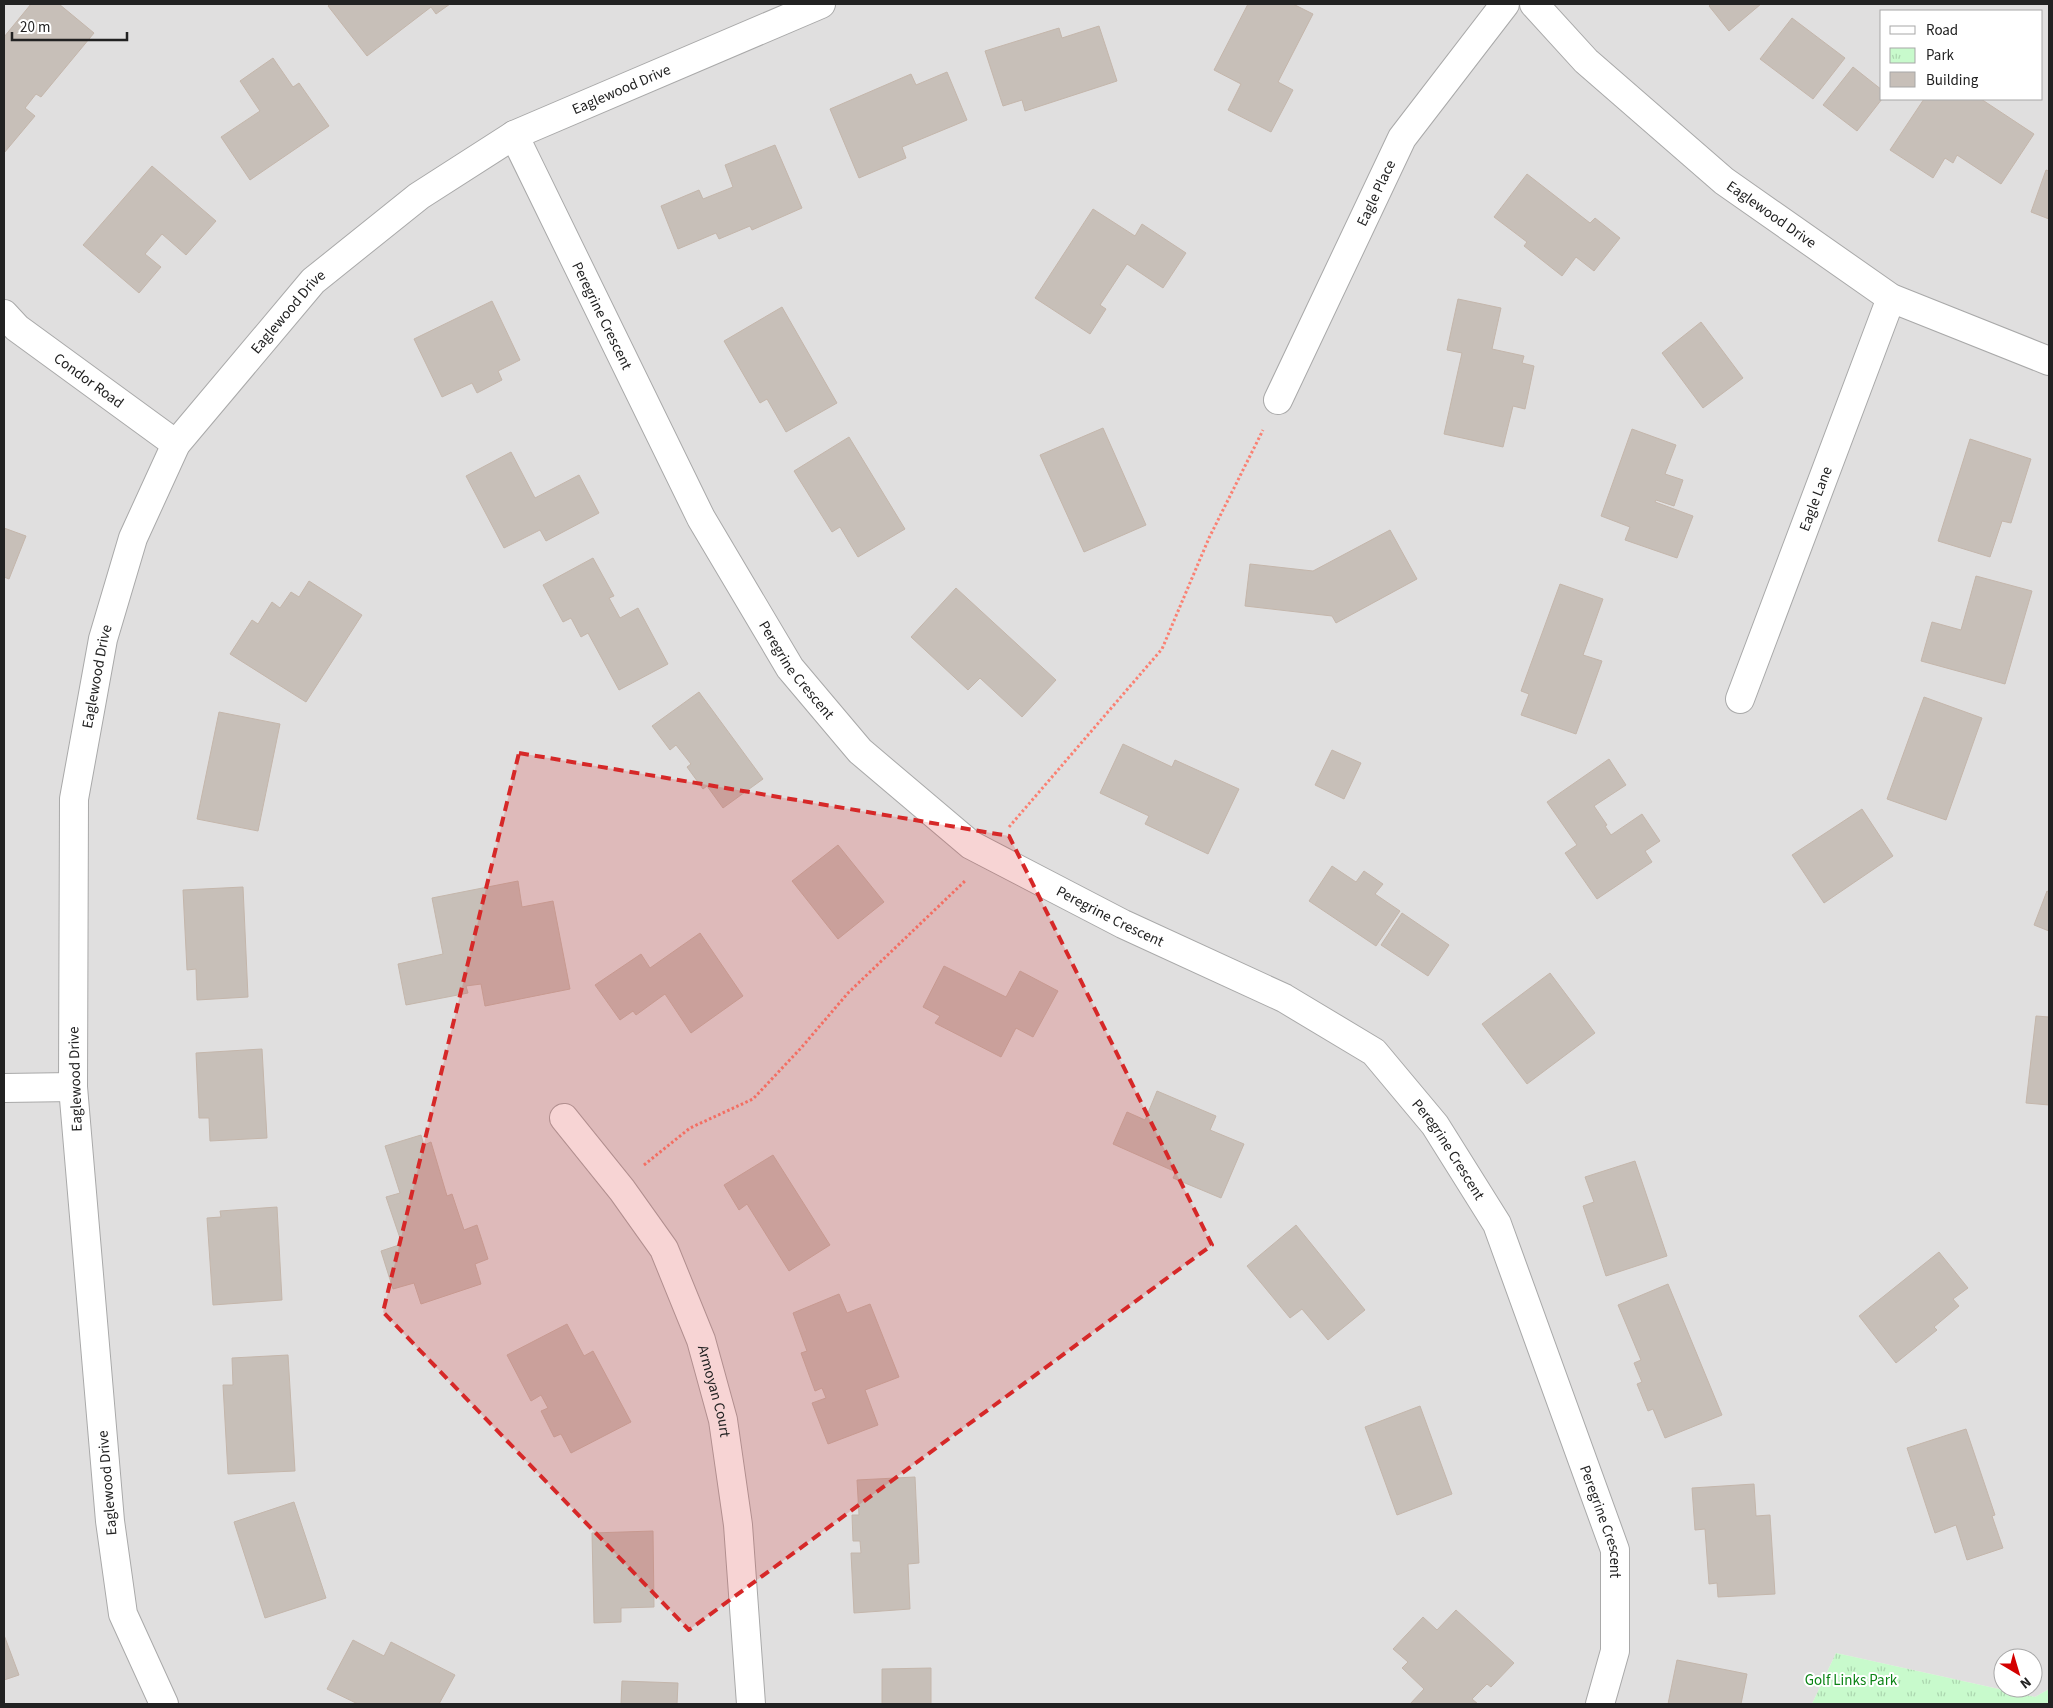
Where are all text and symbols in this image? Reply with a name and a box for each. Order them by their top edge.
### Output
scale bar [12,10,128,42]
legend [1880,10,2043,100]
text: 20 m [20,17,50,38]
text: Road [1926,20,1958,41]
text: Park [1926,45,1955,66]
street label: Eaglewood Drive [569,59,674,120]
text: Building [1926,70,1979,91]
street label: Eagle Place [1352,157,1401,230]
street label: Eaglewood Drive [1722,176,1820,253]
street label: Peregrine Crescent [566,258,637,373]
street label: Eaglewood Drive [246,265,330,359]
street label: Condor Road [49,348,128,413]
street label: Eagle Lane [1794,463,1838,534]
street label: Peregrine Crescent [753,617,839,724]
street label: Eaglewood Drive [77,622,118,730]
street label: Peregrine Crescent [1052,881,1167,952]
street label: Eaglewood Drive [63,1026,88,1132]
street label: Peregrine Crescent [1407,1095,1489,1204]
street label: Armoyan Court [692,1343,735,1439]
street label: Eaglewood Drive [92,1430,123,1536]
street label: Peregrine Crescent [1574,1462,1625,1578]
north arrow [1993,1648,2043,1698]
park label: Golf Links Park [1805,1670,1898,1691]
text: N [2016,1672,2035,1693]

